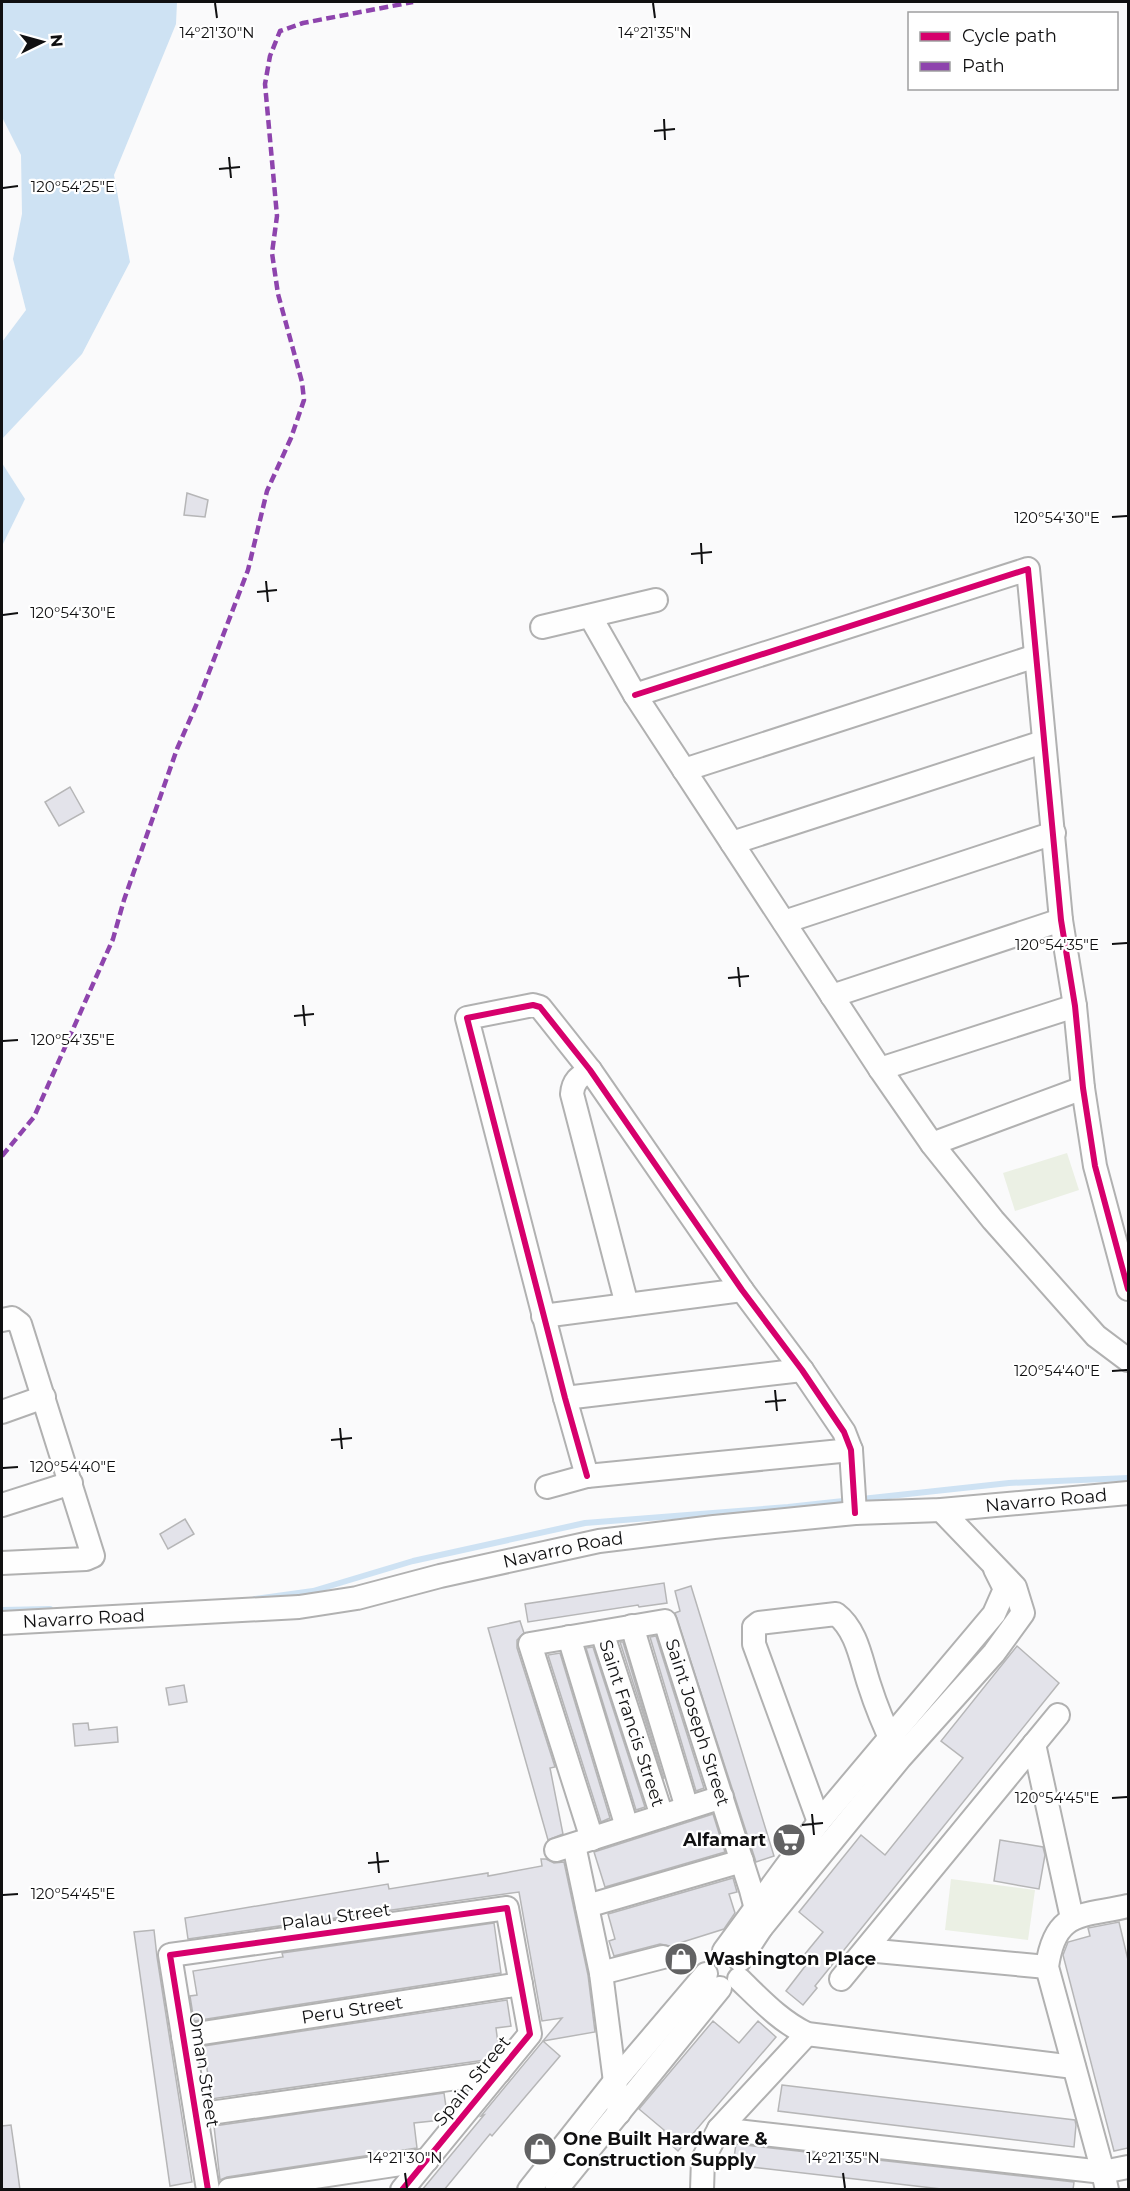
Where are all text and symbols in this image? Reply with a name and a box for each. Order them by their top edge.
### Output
north arrow [12,12,72,72]
legend [908,12,1118,90]
text: 14°21'30"N [179,23,255,42]
text: 14°21'35"N [618,23,692,42]
text: Cycle path [962,25,1057,47]
text: N [46,33,66,48]
text: Path [962,55,1005,77]
text: 120°54'25"E [31,177,115,196]
text: 120°54'30"E [1014,508,1100,527]
text: 120°54'30"E [30,603,116,622]
text: 120°54'35"E [1015,935,1099,954]
text: 120°54'35"E [31,1030,115,1049]
text: 120°54'40"E [1014,1361,1100,1380]
text: 120°54'40"E [30,1457,116,1476]
street label: Navarro Road [984,1484,1108,1517]
street label: Navarro Road [501,1527,625,1573]
street label: Navarro Road [22,1604,146,1633]
street label: Saint Joseph Street [660,1636,734,1809]
street label: Saint Francis Street [594,1637,669,1809]
text: 120°54'45"E [1015,1788,1099,1807]
supermarket icon: Alfamart [771,1822,807,1858]
place label: Alfamart [682,1829,766,1851]
text: 120°54'45"E [31,1884,115,1903]
street label: Palau Street [280,1898,392,1936]
shop icon: Washington Place [663,1941,699,1977]
place label: Washington Place [704,1948,876,1970]
street label: Peru Street [300,1991,404,2029]
street label: Oman Street [184,2011,224,2129]
street label: Spain Street [429,2031,515,2131]
place label: One Built Hardware & Construction Supply [563,2128,768,2171]
shop icon: One Built Hardware & Construction Supply [522,2131,558,2167]
text: 14°21'30"N [367,2148,443,2167]
text: 14°21'35"N [806,2148,880,2167]

